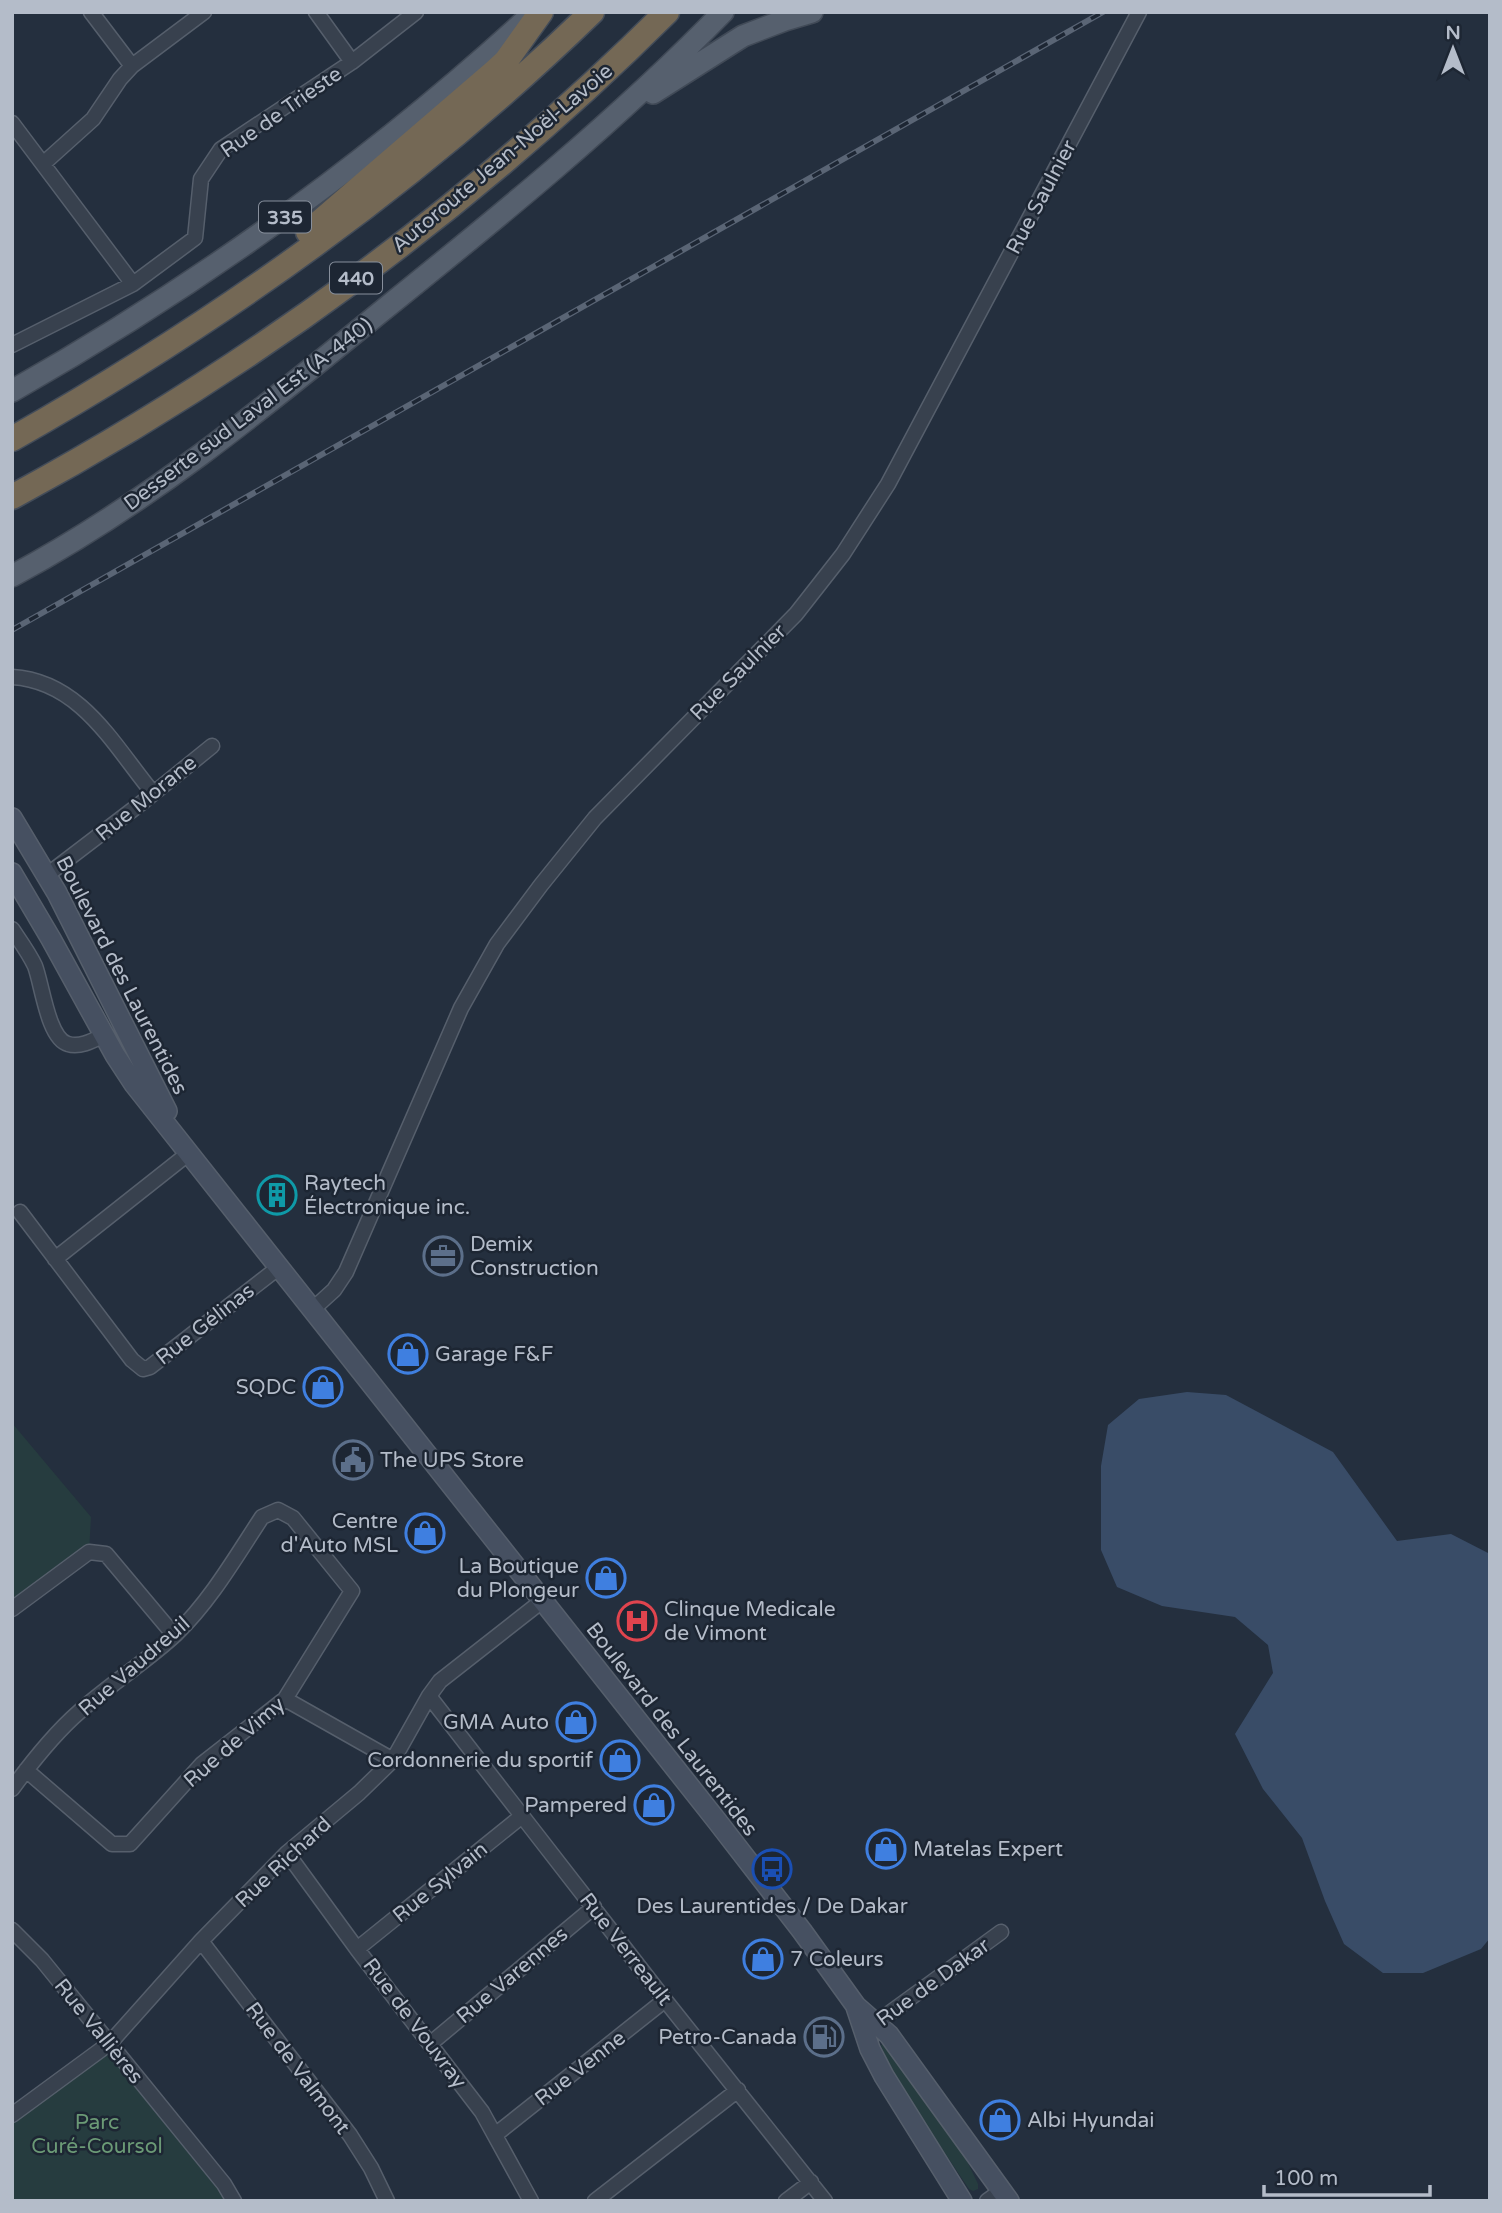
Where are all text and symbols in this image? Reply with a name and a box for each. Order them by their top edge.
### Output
north arrow [1418,14,1488,84]
text: N [1445,22,1461,44]
street label: Autoroute Jean-Noël-Lavoie [387,59,618,258]
street label: Rue de Trieste [216,61,347,163]
street label: Rue Saulnier [1001,136,1082,259]
road number: 335 [259,202,311,232]
road number: 440 [330,262,382,294]
street label: Desserte sud Laval Est (A-440) [119,313,377,516]
street label: Rue Saulnier [685,619,792,726]
street label: Rue Morane [91,750,202,847]
street label: Boulevard des Laurentides [50,852,193,1099]
place label: Raytech Électronique inc. [304,1171,470,1220]
building icon: Raytech Électronique inc. [256,1174,298,1216]
place label: Demix Construction [470,1232,599,1281]
office icon: Demix Construction [422,1235,464,1277]
street label: Rue Gélinas [151,1278,259,1371]
shop icon: Garage F&F [387,1333,429,1375]
place label: Garage F&F [435,1342,554,1367]
shop icon: SQDC [302,1366,344,1408]
place label: SQDC [236,1375,296,1400]
public building icon: The UPS Store [332,1439,374,1481]
place label: The UPS Store [380,1448,524,1473]
place label: Centre d'Auto MSL [281,1509,398,1558]
shop icon: Centre d'Auto MSL [404,1512,446,1554]
place label: La Boutique du Plongeur [457,1554,579,1603]
shop icon: La Boutique du Plongeur [585,1557,627,1599]
place label: Clinque Medicale de Vimont [664,1597,836,1646]
hospital icon: Clinque Medicale de Vimont [616,1600,658,1642]
street label: Rue Vaudreuil [74,1611,195,1721]
street label: Boulevard des Laurentides [580,1618,763,1841]
street label: Rue de Vimy [179,1692,290,1793]
shop icon: GMA Auto [555,1701,597,1743]
place label: GMA Auto [443,1710,549,1735]
shop icon: Cordonnerie du sportif [599,1739,641,1781]
place label: Cordonnerie du sportif [367,1748,593,1773]
shop icon: Pampered [633,1784,675,1826]
place label: Pampered [524,1793,627,1818]
street label: Rue Richard [230,1812,336,1913]
shop icon: Matelas Expert [865,1828,907,1870]
street label: Rue Sylvain [388,1837,493,1928]
place label: Matelas Expert [913,1837,1063,1862]
bus stop icon: Des Laurentides / De Dakar [751,1848,793,1890]
street label: Rue Verreault [574,1888,677,2011]
place label: Des Laurentides / De Dakar [636,1894,908,1919]
street label: Rue Varennes [452,1922,573,2029]
street label: Rue de Dakar [872,1933,995,2032]
shop icon: 7 Coleurs [742,1938,784,1980]
place label: 7 Coleurs [790,1947,884,1972]
street label: Rue de Vouvray [357,1953,472,2093]
street label: Rue Vallières [49,1974,148,2089]
street label: Rue de Valmont [240,1997,355,2139]
fuel station icon: Petro-Canada [803,2016,845,2058]
street label: Rue Venne [530,2025,631,2111]
place label: Petro-Canada [658,2025,797,2050]
shop icon: Albi Hyundai [979,2099,1021,2141]
place label: Albi Hyundai [1027,2108,1155,2133]
park label: Parc Curé-Coursol [31,2110,163,2159]
scale bar [1264,2154,1430,2198]
text: 100 m [1274,2166,1338,2191]

